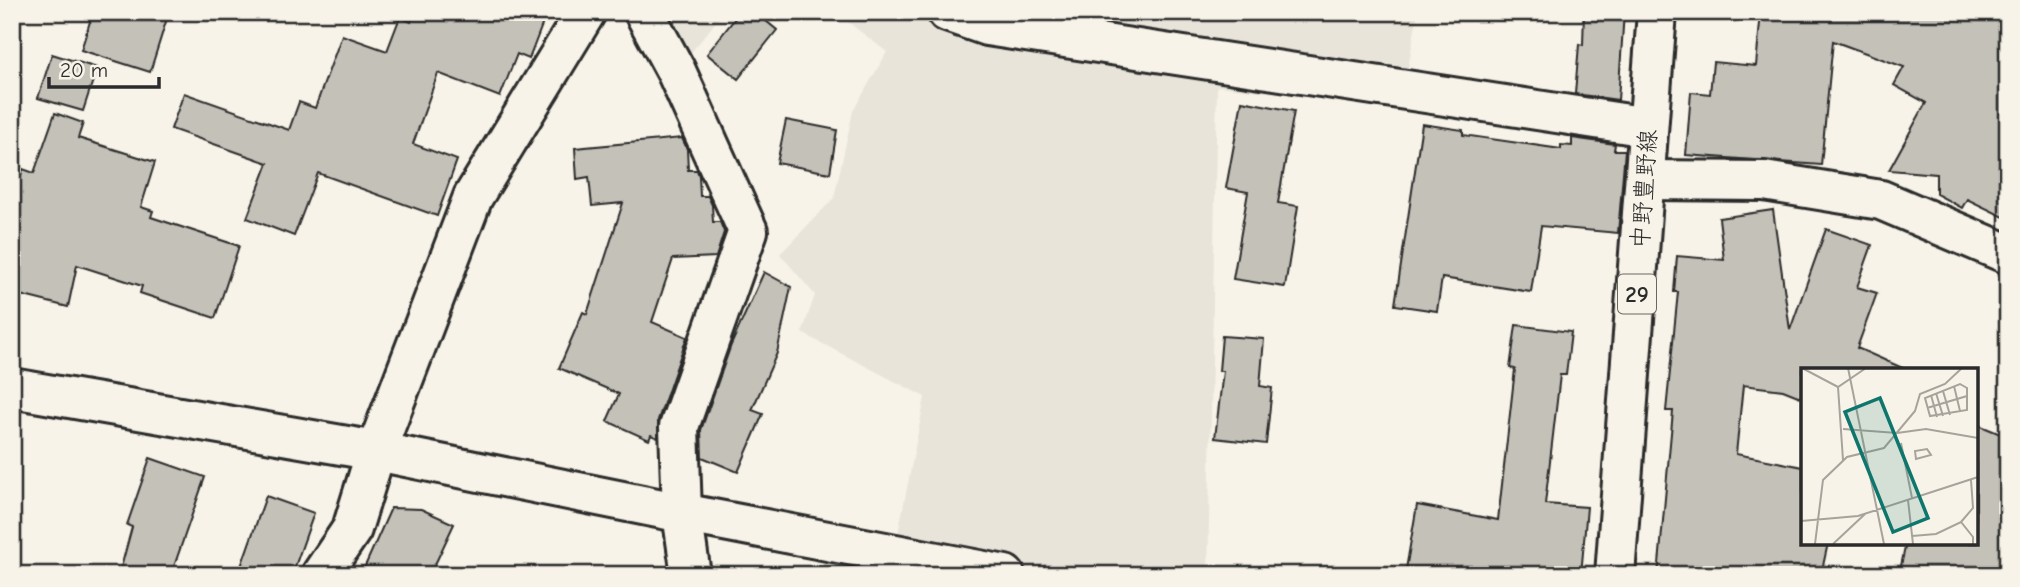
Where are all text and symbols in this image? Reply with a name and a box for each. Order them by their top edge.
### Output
scale bar [49,46,159,90]
text: 20 m [60,58,108,82]
street label: 中野豊野線 [1626,128,1662,250]
road number: 29 [1618,274,1656,314]
inset map [1801,368,1978,545]

